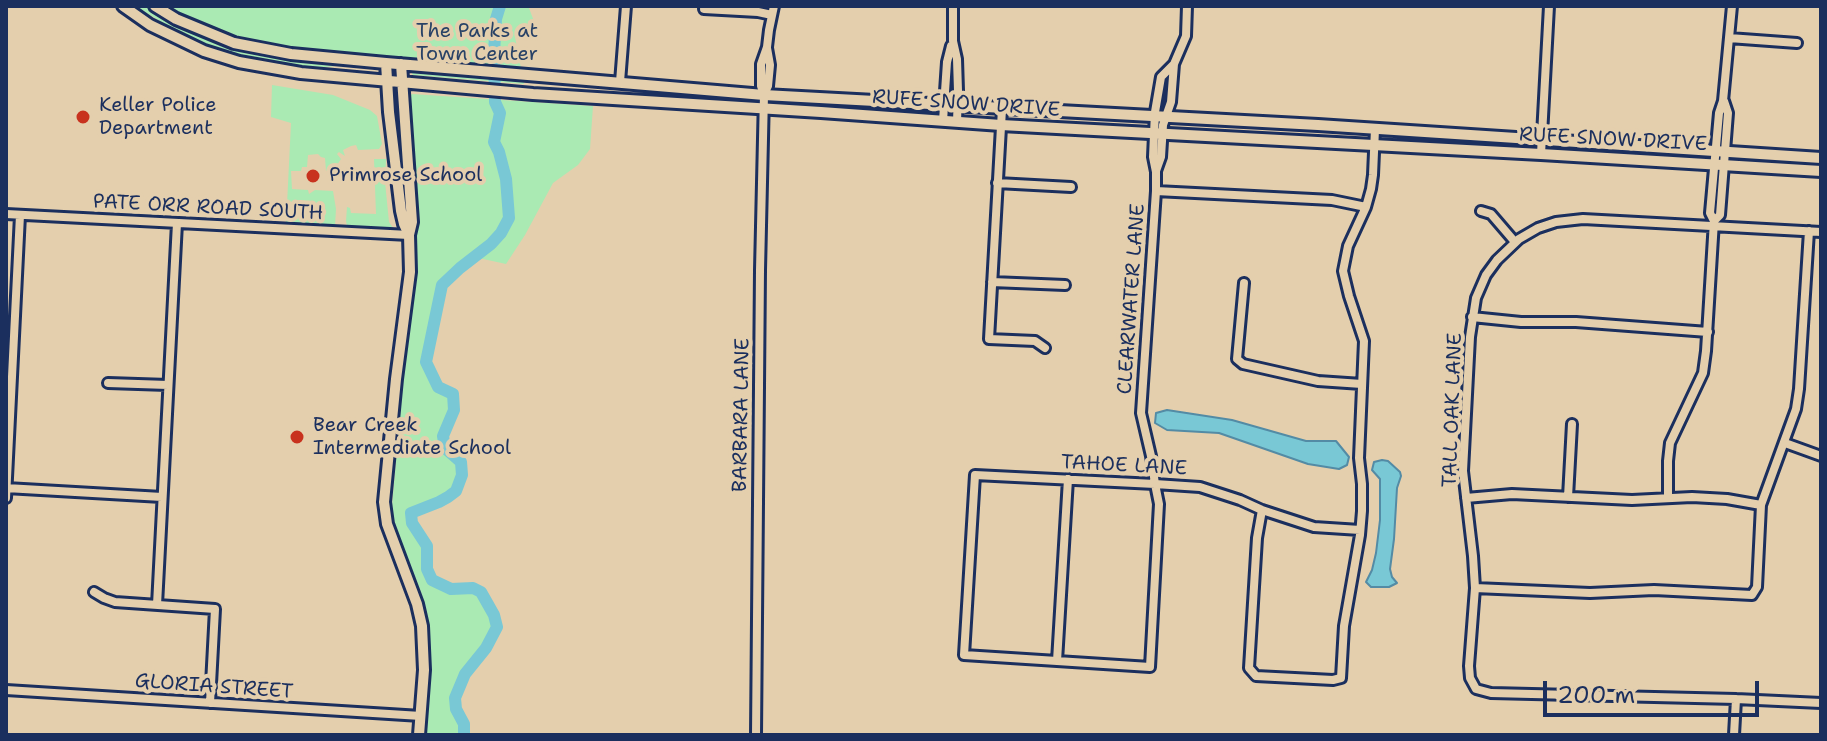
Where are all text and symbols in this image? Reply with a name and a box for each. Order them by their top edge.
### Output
park label: The Parks at Town Center [416,20,538,67]
street label: RUFE SNOW DRIVE [871,85,1061,123]
place label: Keller Police Department [99,94,217,141]
marker: Keller Police Department [74,108,92,126]
street label: RUFE SNOW DRIVE [1518,123,1708,157]
place label: Primrose School [329,164,482,188]
marker: Primrose School [304,167,322,185]
street label: PATE ORR ROAD SOUTH [92,190,324,226]
street label: CLEARWATER LANE [1113,203,1151,395]
street label: TALL OAK LANE [1438,332,1468,488]
street label: BARBARA LANE [729,338,755,492]
place label: Bear Creek Intermediate School [313,414,511,461]
marker: Bear Creek Intermediate School [288,428,306,446]
street label: TAHOE LANE [1060,451,1188,481]
scale bar [1547,665,1763,715]
street label: GLORIA STREET [134,669,294,705]
text: 200 m [1557,679,1635,711]

